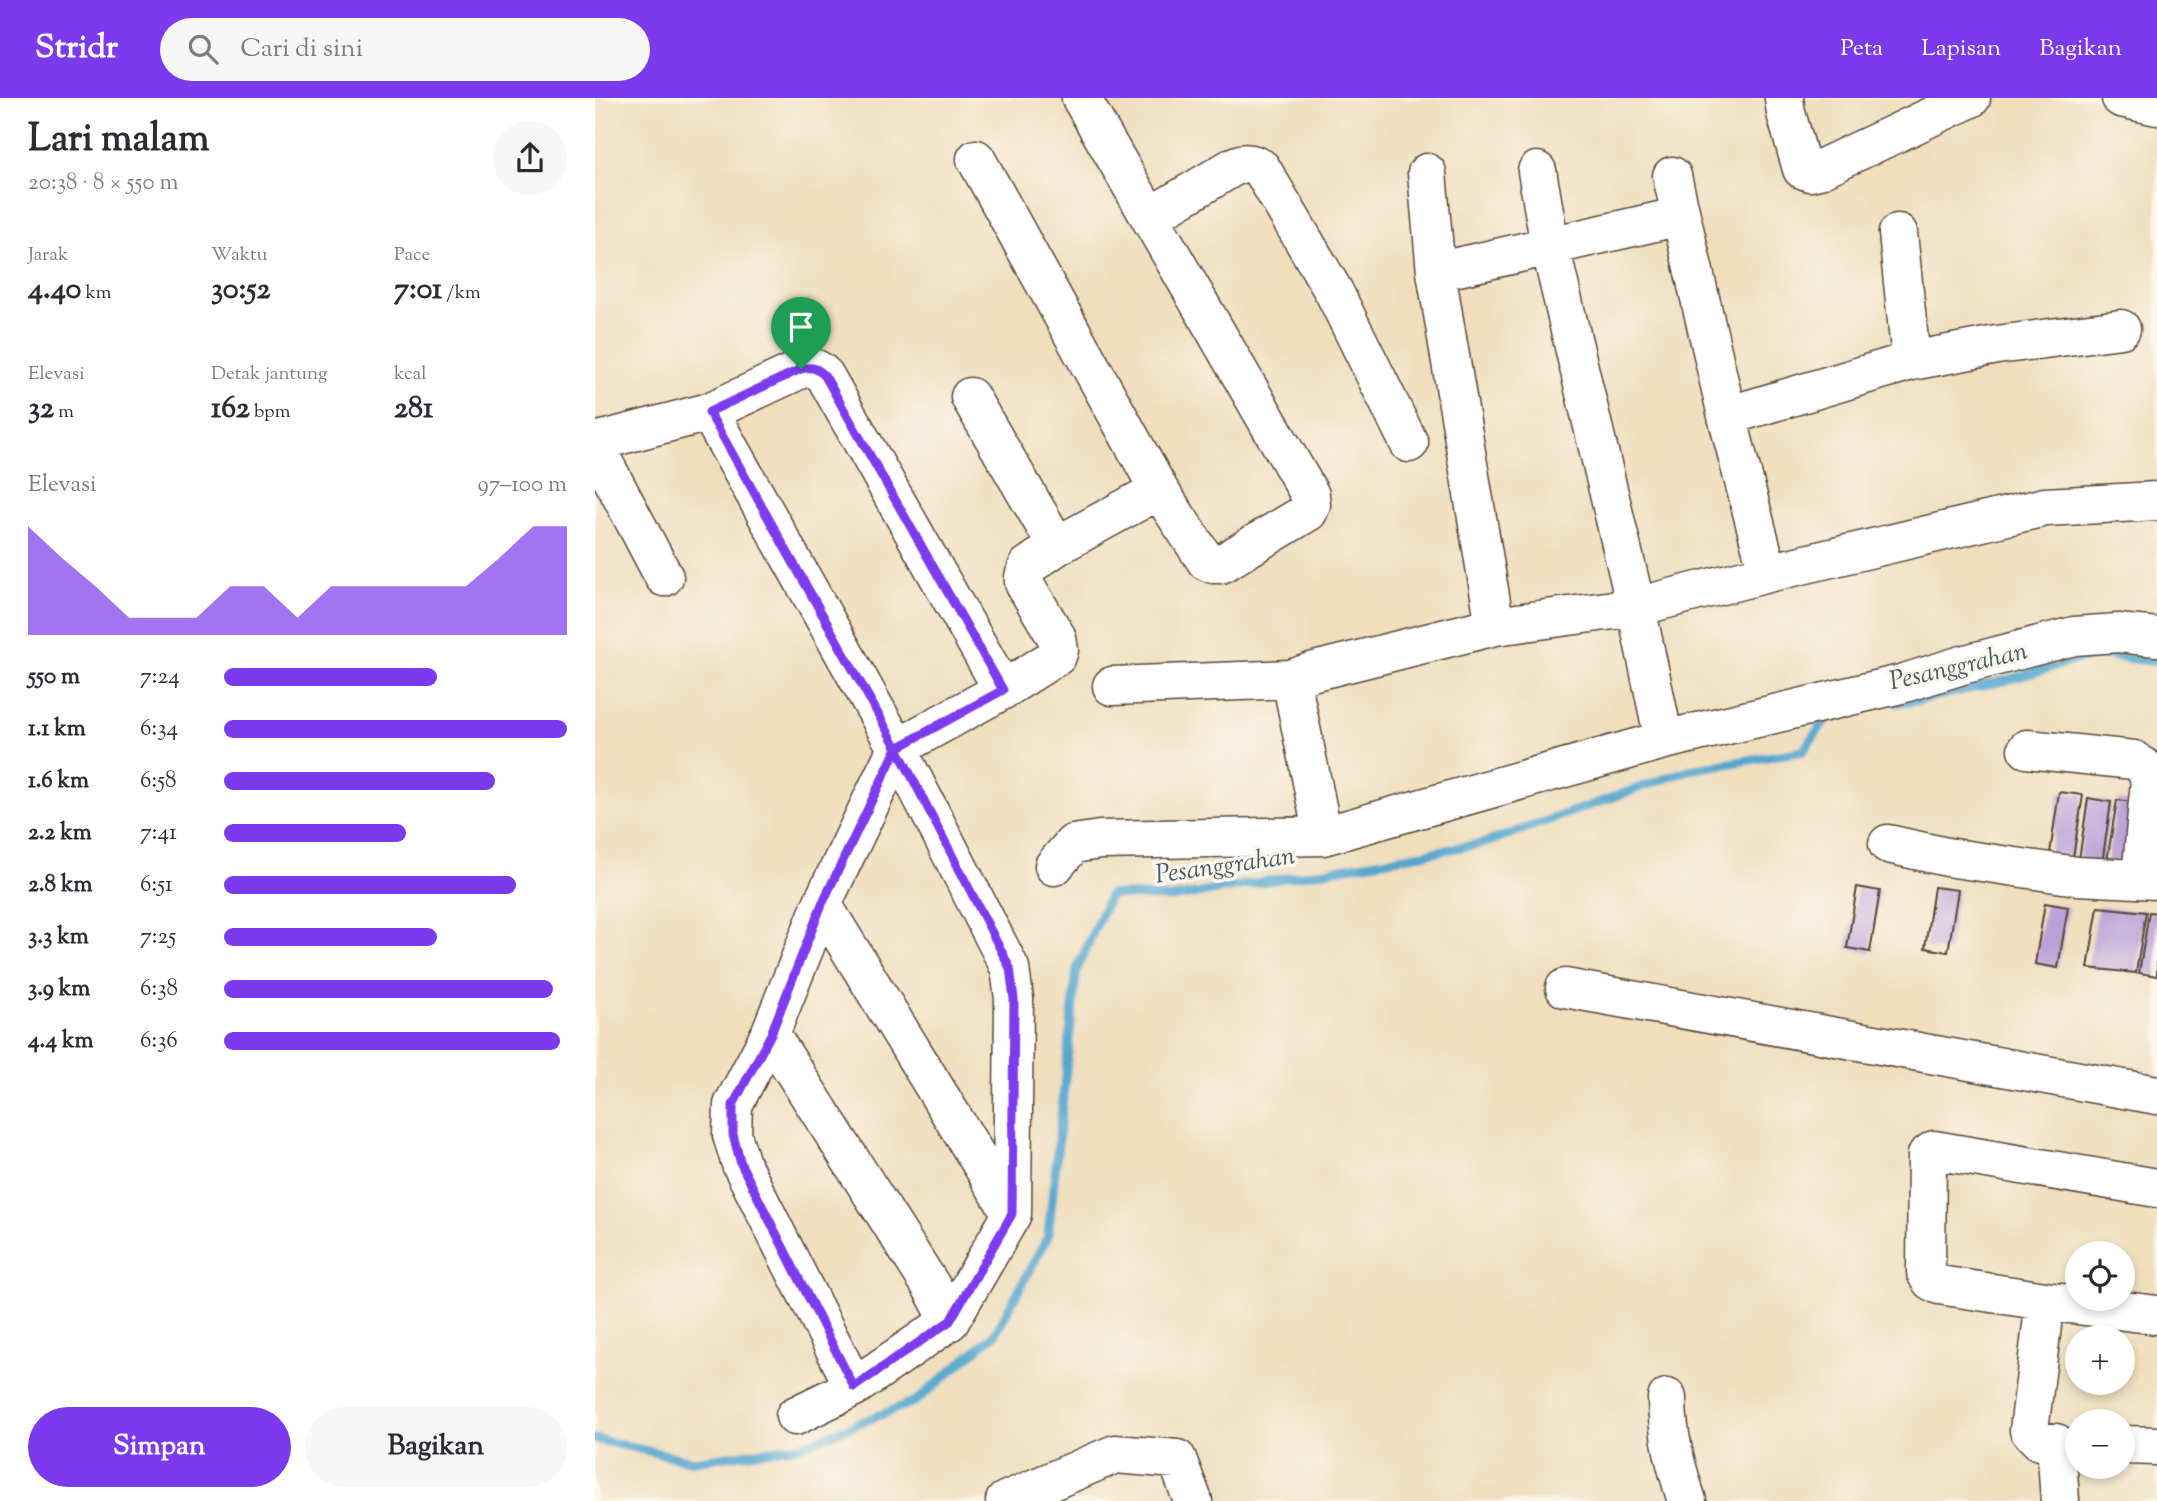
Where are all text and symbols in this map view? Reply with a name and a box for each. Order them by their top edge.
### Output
search box [160,18,650,81]
text: Stridr [35,25,118,73]
icon: search [184,30,222,68]
text: Cari di sini [240,31,363,68]
text: Peta [1840,32,1883,66]
text: Lapisan [1921,32,2001,66]
text: Bagikan [2039,32,2122,66]
text: Lari malam [28,114,210,168]
button: share [493,121,567,195]
text: 20:38 · 8 × 550 m [28,167,179,200]
text: Jarak [28,242,68,269]
text: Waktu [211,242,267,269]
text: Pace [394,242,430,269]
text: 4.40 [28,269,81,312]
text: 30:52 [211,269,271,312]
text: 7:01 [394,269,442,312]
text: km [81,280,112,307]
text: /km [442,280,481,307]
pin [771,297,831,369]
icon: arrive [782,308,820,346]
text: Elevasi [28,361,85,388]
text: Detak jantung [211,361,327,388]
text: kcal [394,361,427,388]
text: 32 [28,388,54,431]
text: 162 [211,388,250,431]
text: 281 [394,388,433,431]
text: m [54,399,74,426]
text: bpm [250,399,290,426]
text: Elevasi [28,469,97,502]
text: 97–100 m [478,469,567,502]
water label: Pesanggrahan [1886,634,2032,701]
text: 550 m [28,661,80,694]
text: 7:24 [140,661,180,694]
text: 1.1 km [28,713,86,746]
text: 6:34 [140,713,178,746]
text: 1.6 km [28,765,89,798]
text: 6:58 [140,765,177,798]
text: 2.2 km [28,817,92,850]
text: 7:41 [140,817,177,850]
water label: Pesanggrahan [1153,838,1298,895]
text: 2.8 km [28,869,93,902]
text: 6:51 [140,869,173,902]
text: 3.3 km [28,921,89,954]
text: 7:25 [140,921,176,954]
text: 3.9 km [28,973,90,1006]
text: 6:38 [140,973,178,1006]
text: 4.4 km [28,1025,93,1058]
text: 6:36 [140,1025,178,1058]
map controls [2065,1241,2135,1479]
button: locate [2065,1241,2135,1311]
button: + [2065,1325,2135,1395]
button: Simpan [28,1407,291,1487]
button: Bagikan [305,1407,567,1487]
button: − [2065,1409,2135,1479]

